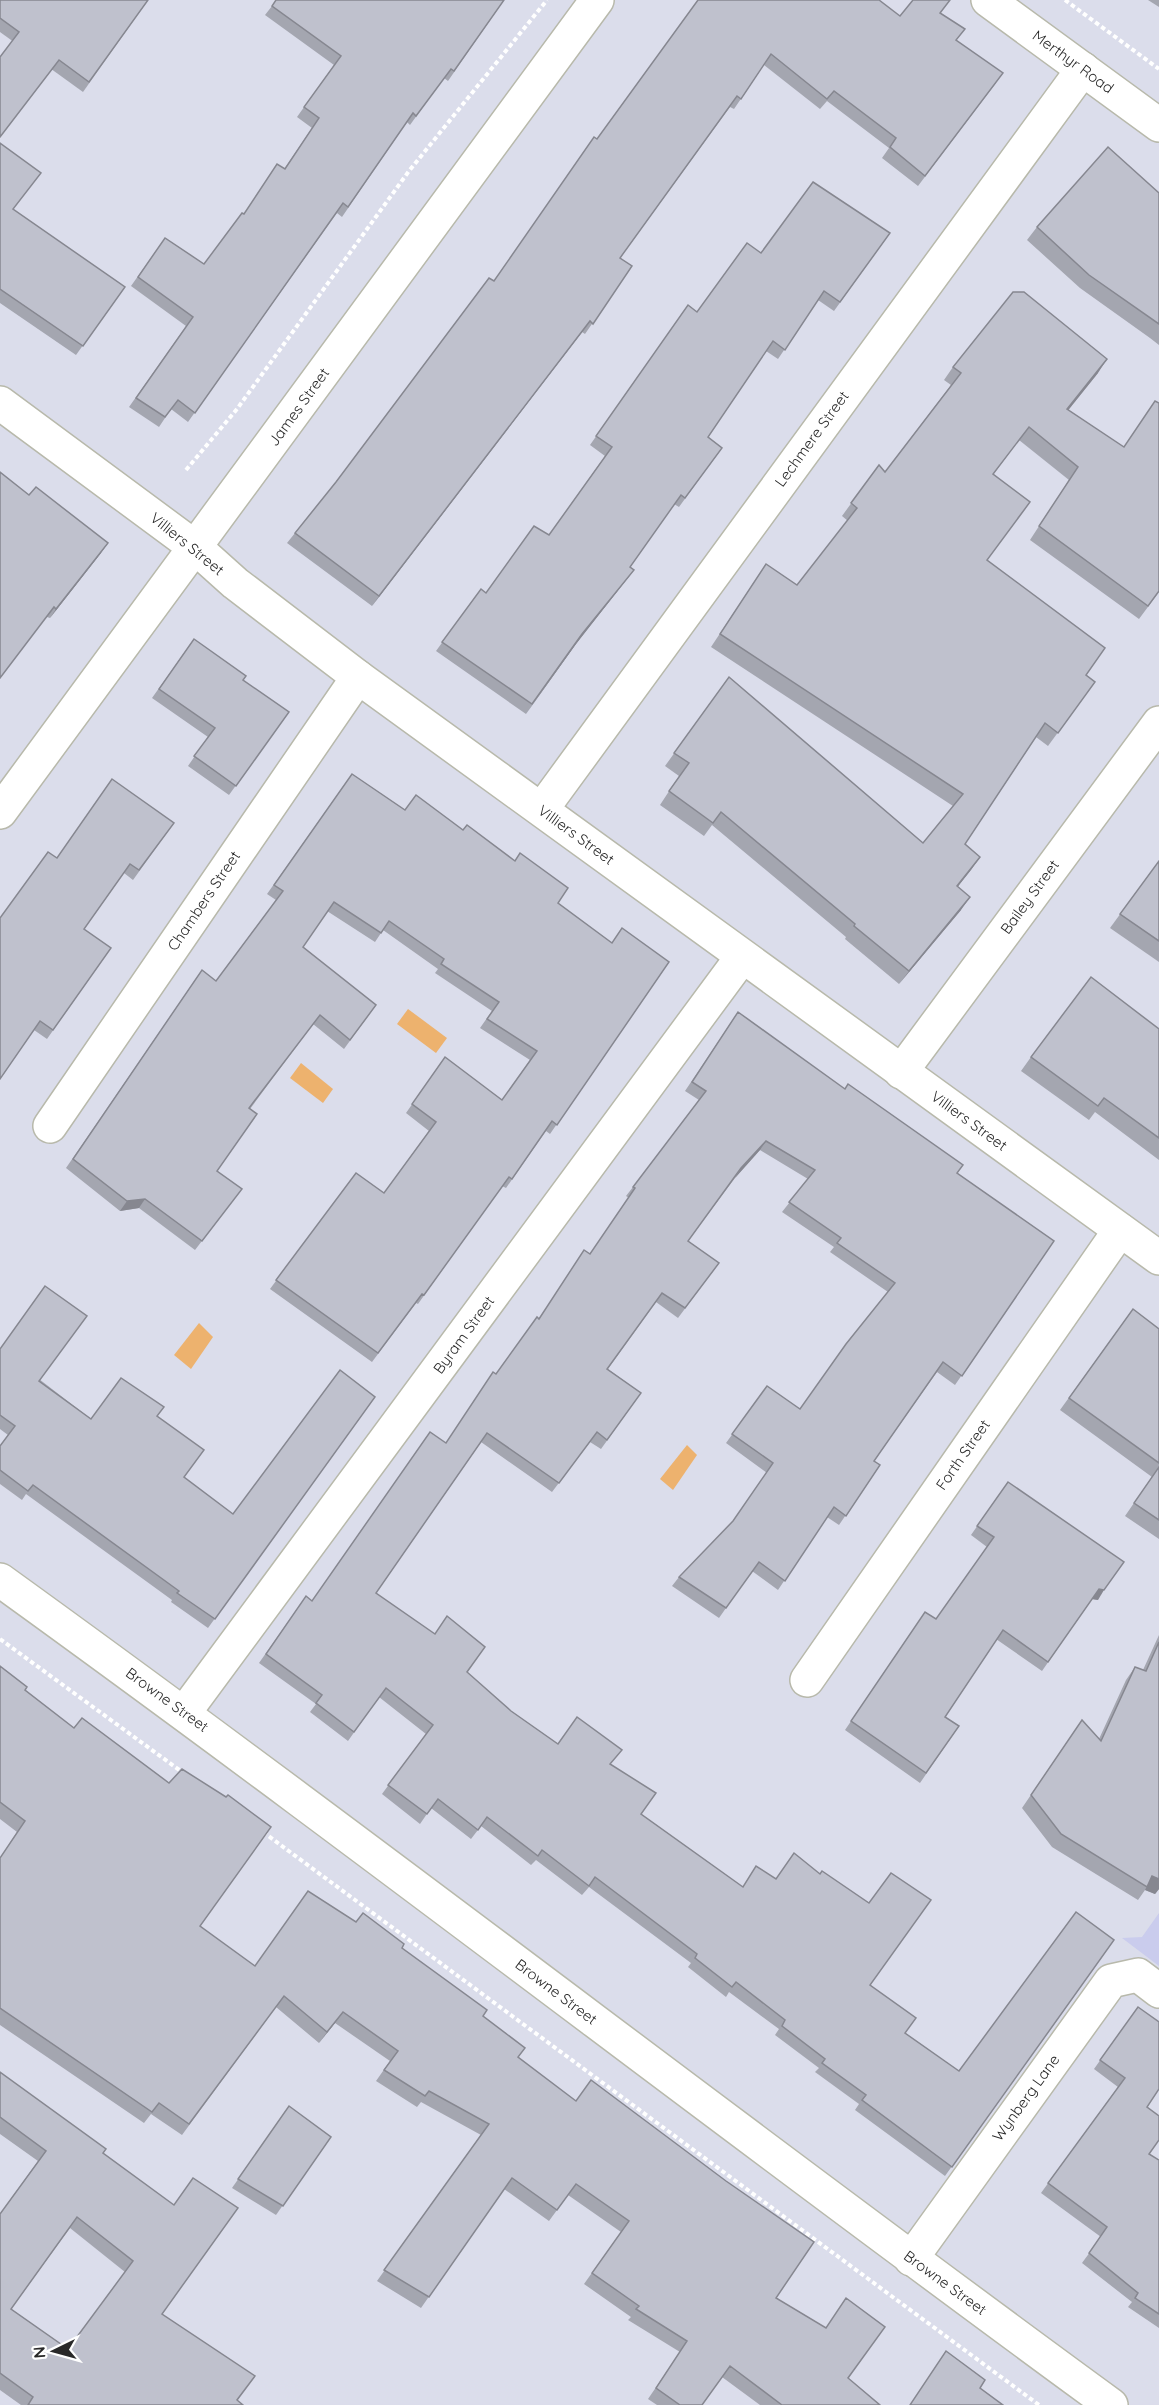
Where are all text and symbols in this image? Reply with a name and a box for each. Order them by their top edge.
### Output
street label: Merthyr Road [1029,26,1118,97]
street label: James Street [264,364,333,449]
street label: Lechmere Street [770,387,853,490]
street label: Villiers Street [146,508,228,579]
street label: Villiers Street [534,801,618,869]
street label: Chambers Street [163,847,244,954]
street label: Bailey Street [996,856,1063,938]
street label: Villiers Street [927,1087,1011,1155]
street label: Byram Street [429,1292,498,1377]
street label: Forth Street [931,1416,994,1494]
street label: Browne Street [122,1663,212,1736]
street label: Browne Street [512,1955,601,2029]
street label: Wynberg Lane [988,2051,1063,2145]
street label: Browne Street [900,2246,990,2319]
north arrow [24,2321,84,2381]
text: N [29,2346,50,2359]

